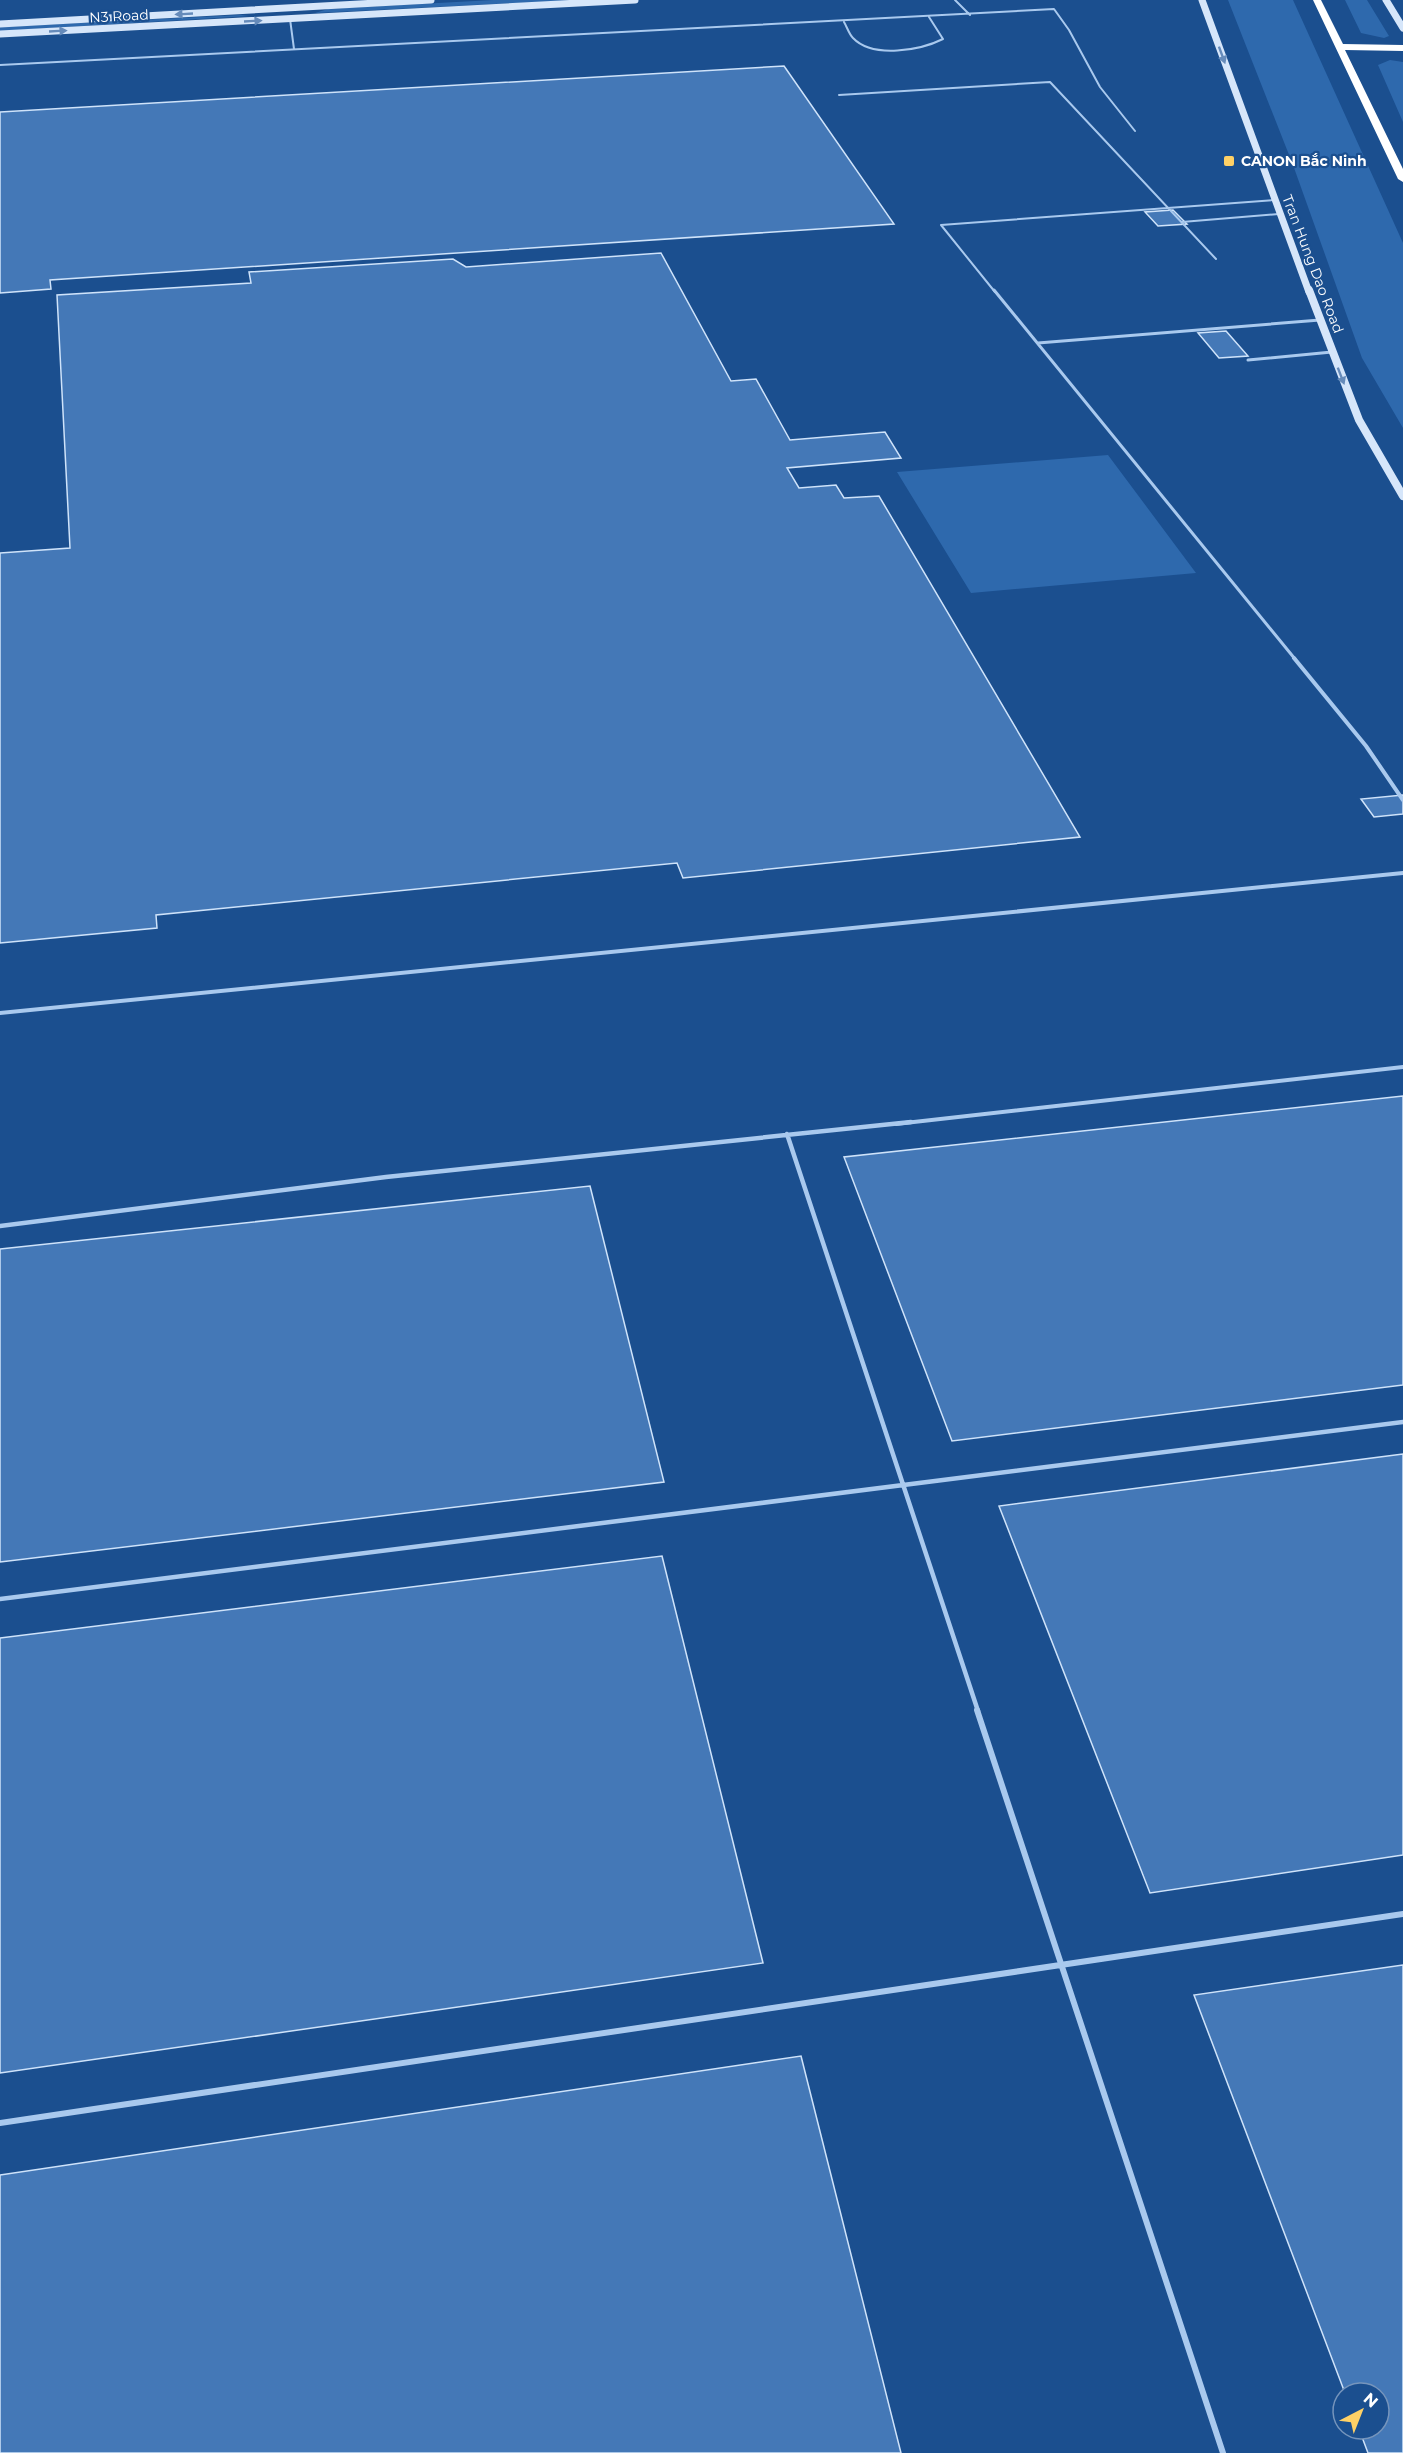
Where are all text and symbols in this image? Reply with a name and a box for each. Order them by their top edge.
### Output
street label: N3 Road [89,5,149,27]
one-way arrow [174,9,193,18]
one-way arrow [244,17,263,26]
one-way arrow [49,27,68,36]
one-way arrow [1217,46,1227,64]
place label: CANON Bắc Ninh [1241,152,1367,170]
marker: CANON Bắc Ninh [1222,154,1236,168]
street label: Tran Hung Dao Road [1278,192,1348,336]
one-way arrow [1336,367,1346,385]
north arrow [1331,2381,1391,2441]
text: N [1360,2389,1382,2412]

